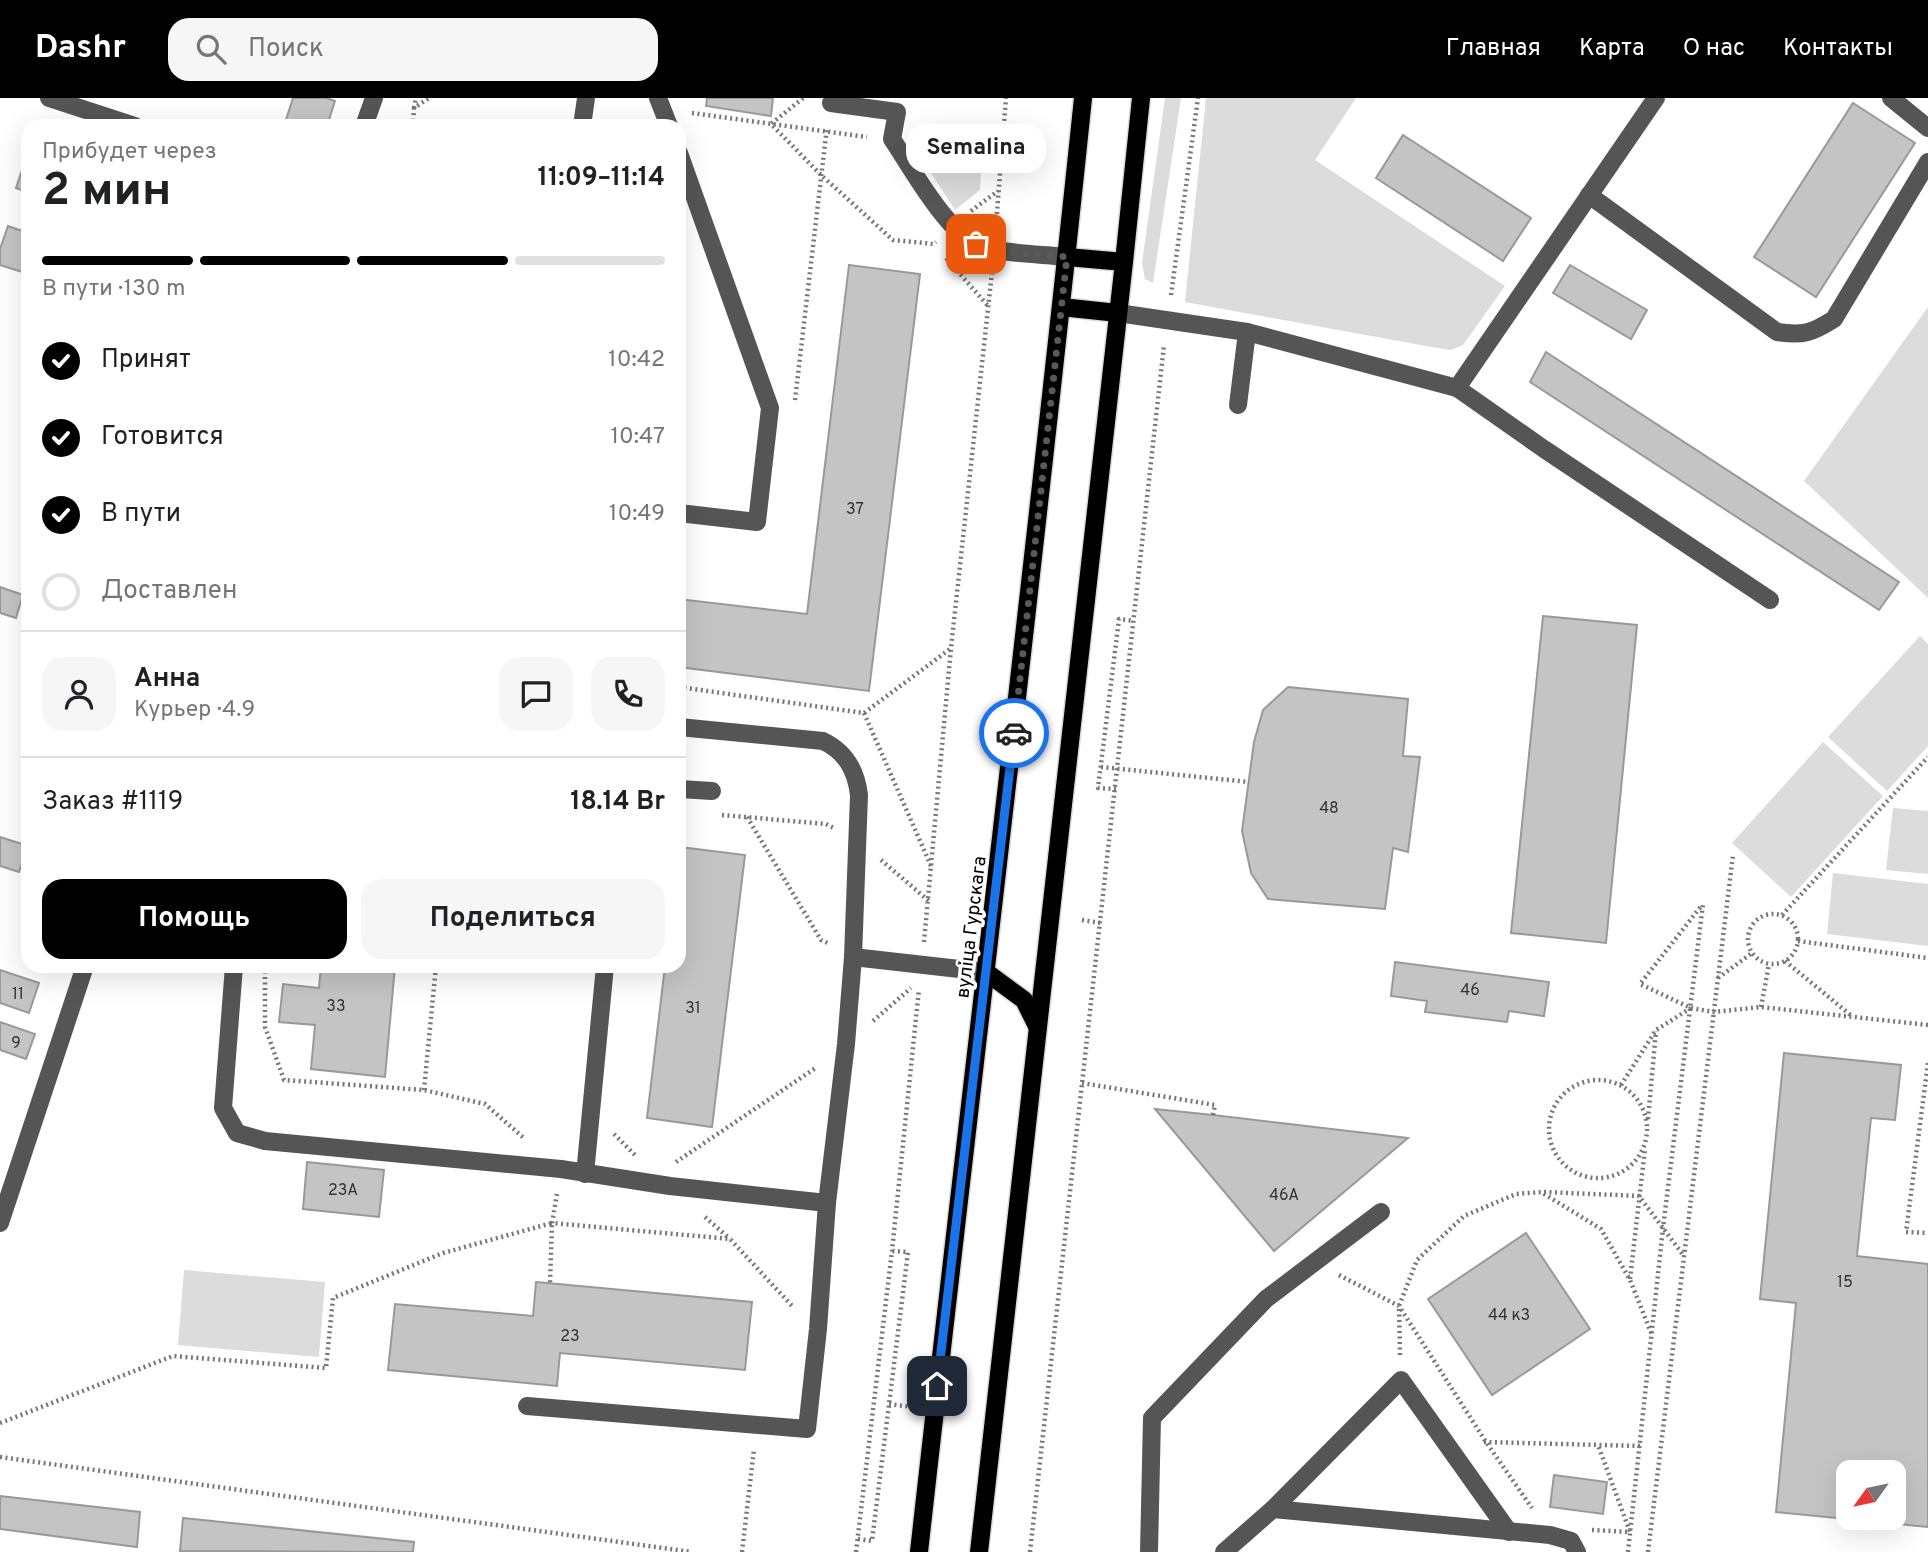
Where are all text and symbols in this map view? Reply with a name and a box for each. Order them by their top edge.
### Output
search box [168,18,658,81]
text: Dashr [35,28,126,70]
icon: search [192,30,230,68]
text: Поиск [248,33,324,66]
text: Главная [1446,34,1541,64]
text: Карта [1579,34,1645,64]
text: О нас [1683,34,1745,64]
text: Контакты [1783,34,1893,64]
callout: Semalina [906,125,1046,174]
text: Semalina [926,134,1026,163]
text: Прибудет через [42,138,217,167]
text: 11:09–11:14 [538,162,665,195]
text: 2 мин [42,163,171,222]
pin [946,214,1006,274]
icon: bag [957,225,995,263]
text: В пути · 130 m [42,275,185,304]
icon: check [42,342,80,380]
text: Принят [101,344,191,377]
text: 10:42 [608,346,665,375]
icon: check [42,419,80,457]
text: Готовится [101,421,224,454]
text: 10:47 [610,423,665,452]
icon: check [42,496,80,534]
text: В пути [101,498,181,531]
text: 10:49 [609,500,665,529]
house number: 37 [846,500,864,520]
text: Доставлен [101,575,237,608]
button: person [42,657,116,731]
button: chat [499,657,573,731]
button: phone [591,657,665,731]
text: Анна [134,663,200,696]
text: Курьер · 4.9 [134,696,255,725]
courier [979,698,1049,768]
icon: car [995,714,1033,752]
text: Заказ #1119 [42,786,183,819]
text: 18.14 Br [570,786,665,819]
house number: 48 [1319,799,1339,819]
street label: вуліца Гурскага [951,855,993,1000]
button: Помощь [42,879,347,959]
button: Поделиться [361,879,665,959]
house number: 46 [1460,981,1480,1001]
house number: 11 [12,985,24,1005]
house number: 33 [326,997,346,1017]
house number: 31 [685,999,701,1019]
house number: 9 [11,1034,21,1054]
house number: 23А [328,1181,358,1201]
house number: 46А [1269,1186,1299,1206]
house number: 15 [1837,1273,1853,1293]
house number: 44 к3 [1488,1306,1530,1326]
house number: 23 [560,1327,580,1347]
pin [907,1356,967,1416]
icon: home [918,1367,956,1405]
north arrow [1836,1460,1906,1530]
map controls [1836,1460,1906,1530]

